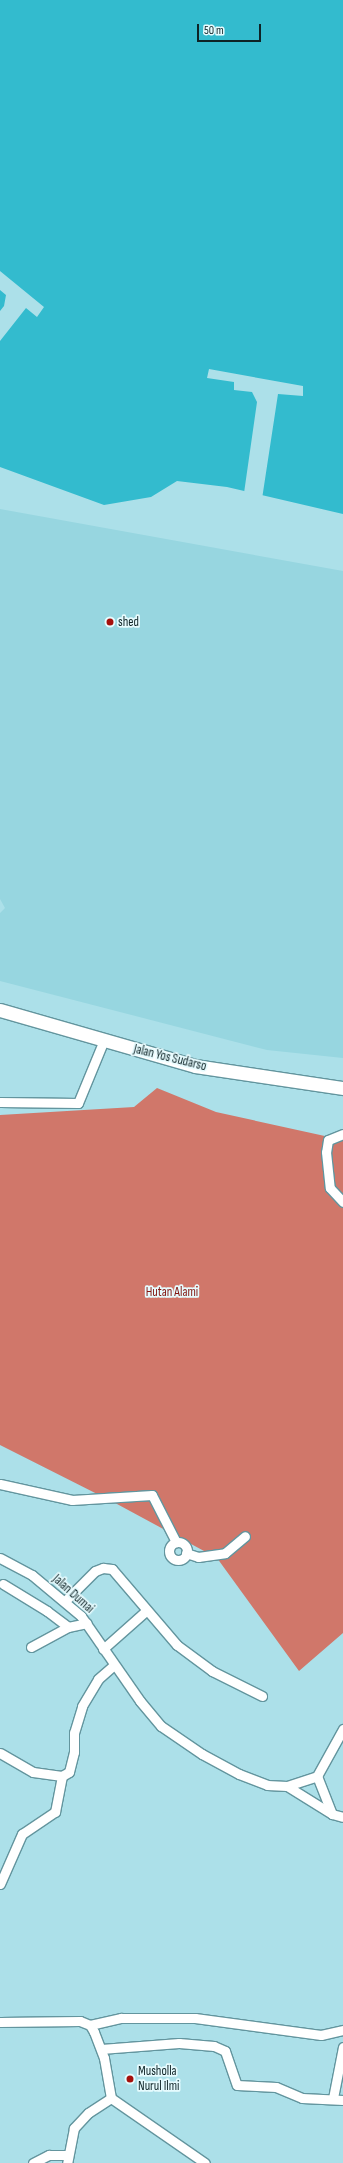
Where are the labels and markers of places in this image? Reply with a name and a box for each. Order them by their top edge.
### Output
place label: shed [118,614,139,630]
marker: shed [105,617,115,627]
place label: Musholla Nurul Ilmi [138,2064,180,2095]
marker: Musholla Nurul Ilmi [125,2074,135,2084]

